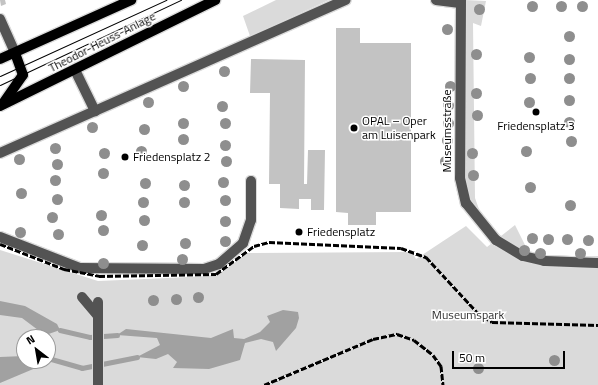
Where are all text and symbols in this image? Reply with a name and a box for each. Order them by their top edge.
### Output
street label: Theodor-Heuss-Anlage [46,9,158,75]
street label: Museumsstraße [440,90,454,172]
marker: Friedensplatz 3 [531,107,541,117]
place label: OPAL – Oper am Luisenpark [362,114,436,142]
place label: Friedensplatz 3 [497,119,575,133]
marker: OPAL – Oper am Luisenpark [349,123,359,133]
place label: Friedensplatz 2 [133,150,210,164]
marker: Friedensplatz 2 [120,152,130,162]
place label: Friedensplatz [307,225,375,239]
marker: Friedensplatz [294,227,304,237]
park label: Museumspark [432,308,504,322]
north arrow [16,329,56,369]
text: N [23,331,38,348]
scale bar [454,343,567,369]
text: 50 m [459,348,485,367]

